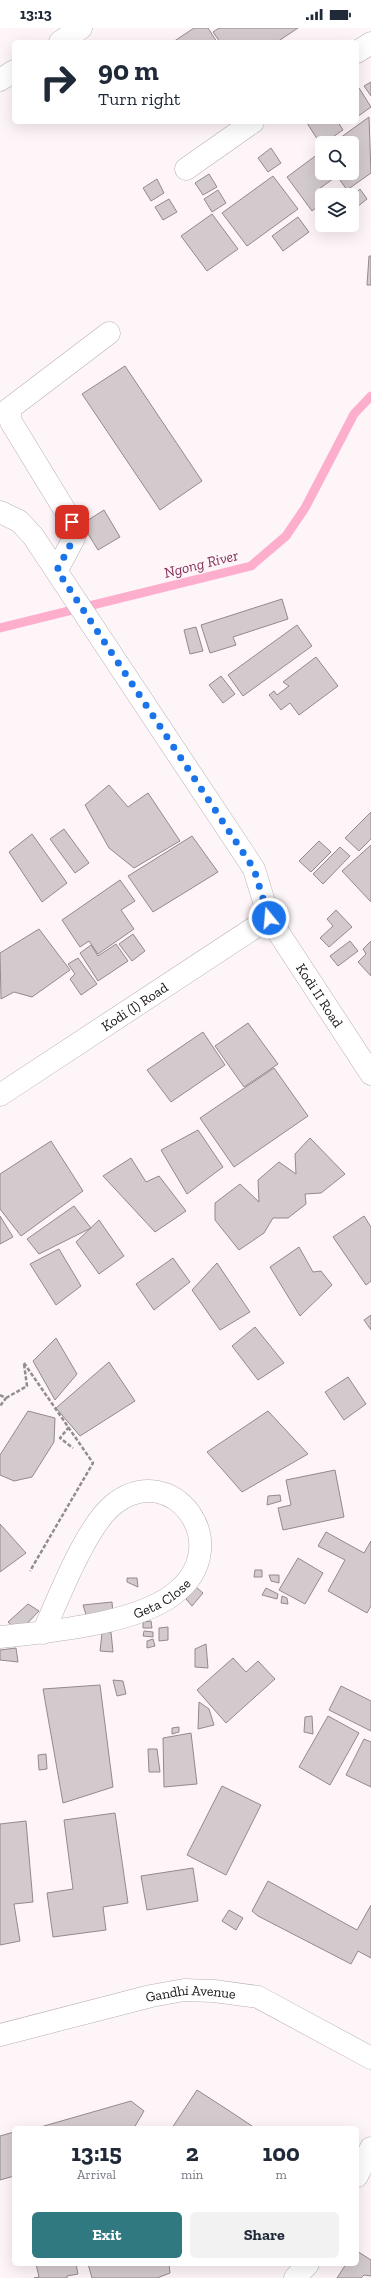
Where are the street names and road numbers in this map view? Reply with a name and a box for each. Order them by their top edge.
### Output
street label: Kodi II Road [292,961,347,1031]
street label: Kodi (I) Road [98,979,172,1035]
street label: Geta Close [131,1575,195,1622]
street label: Gandhi Avenue [144,1982,237,2006]

